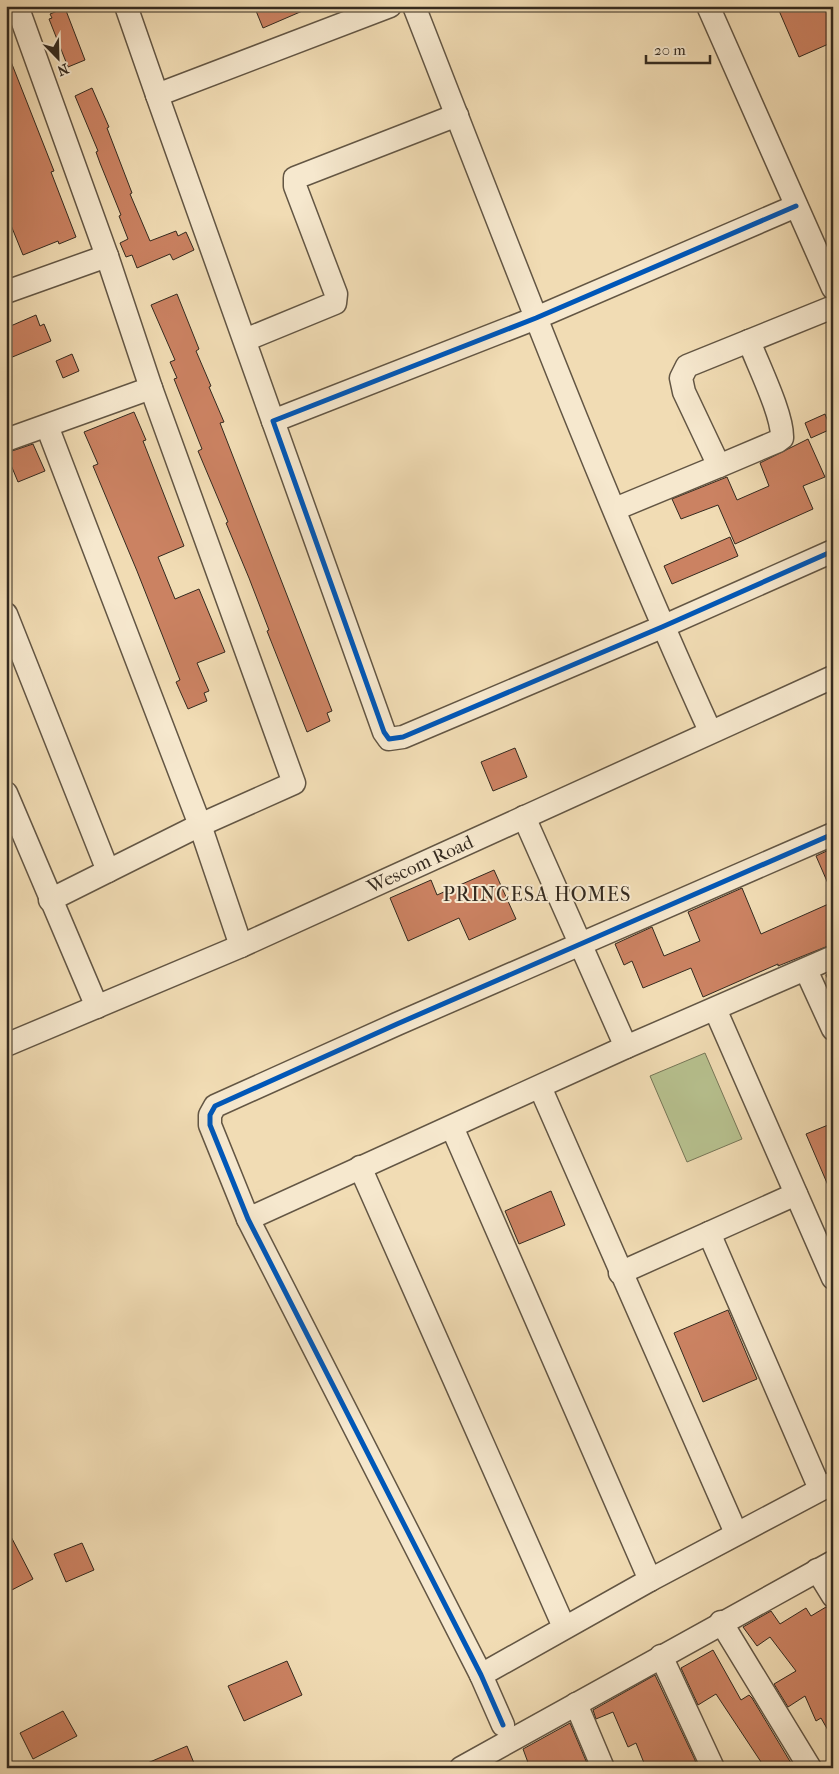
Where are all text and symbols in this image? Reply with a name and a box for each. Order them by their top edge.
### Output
north arrow [32,32,82,82]
scale bar [646,32,710,64]
text: 20 m [654,41,686,59]
text: N [54,60,71,80]
street label: Wescom Road [363,831,477,899]
district label: PRINCESA HOMES [443,883,631,906]

